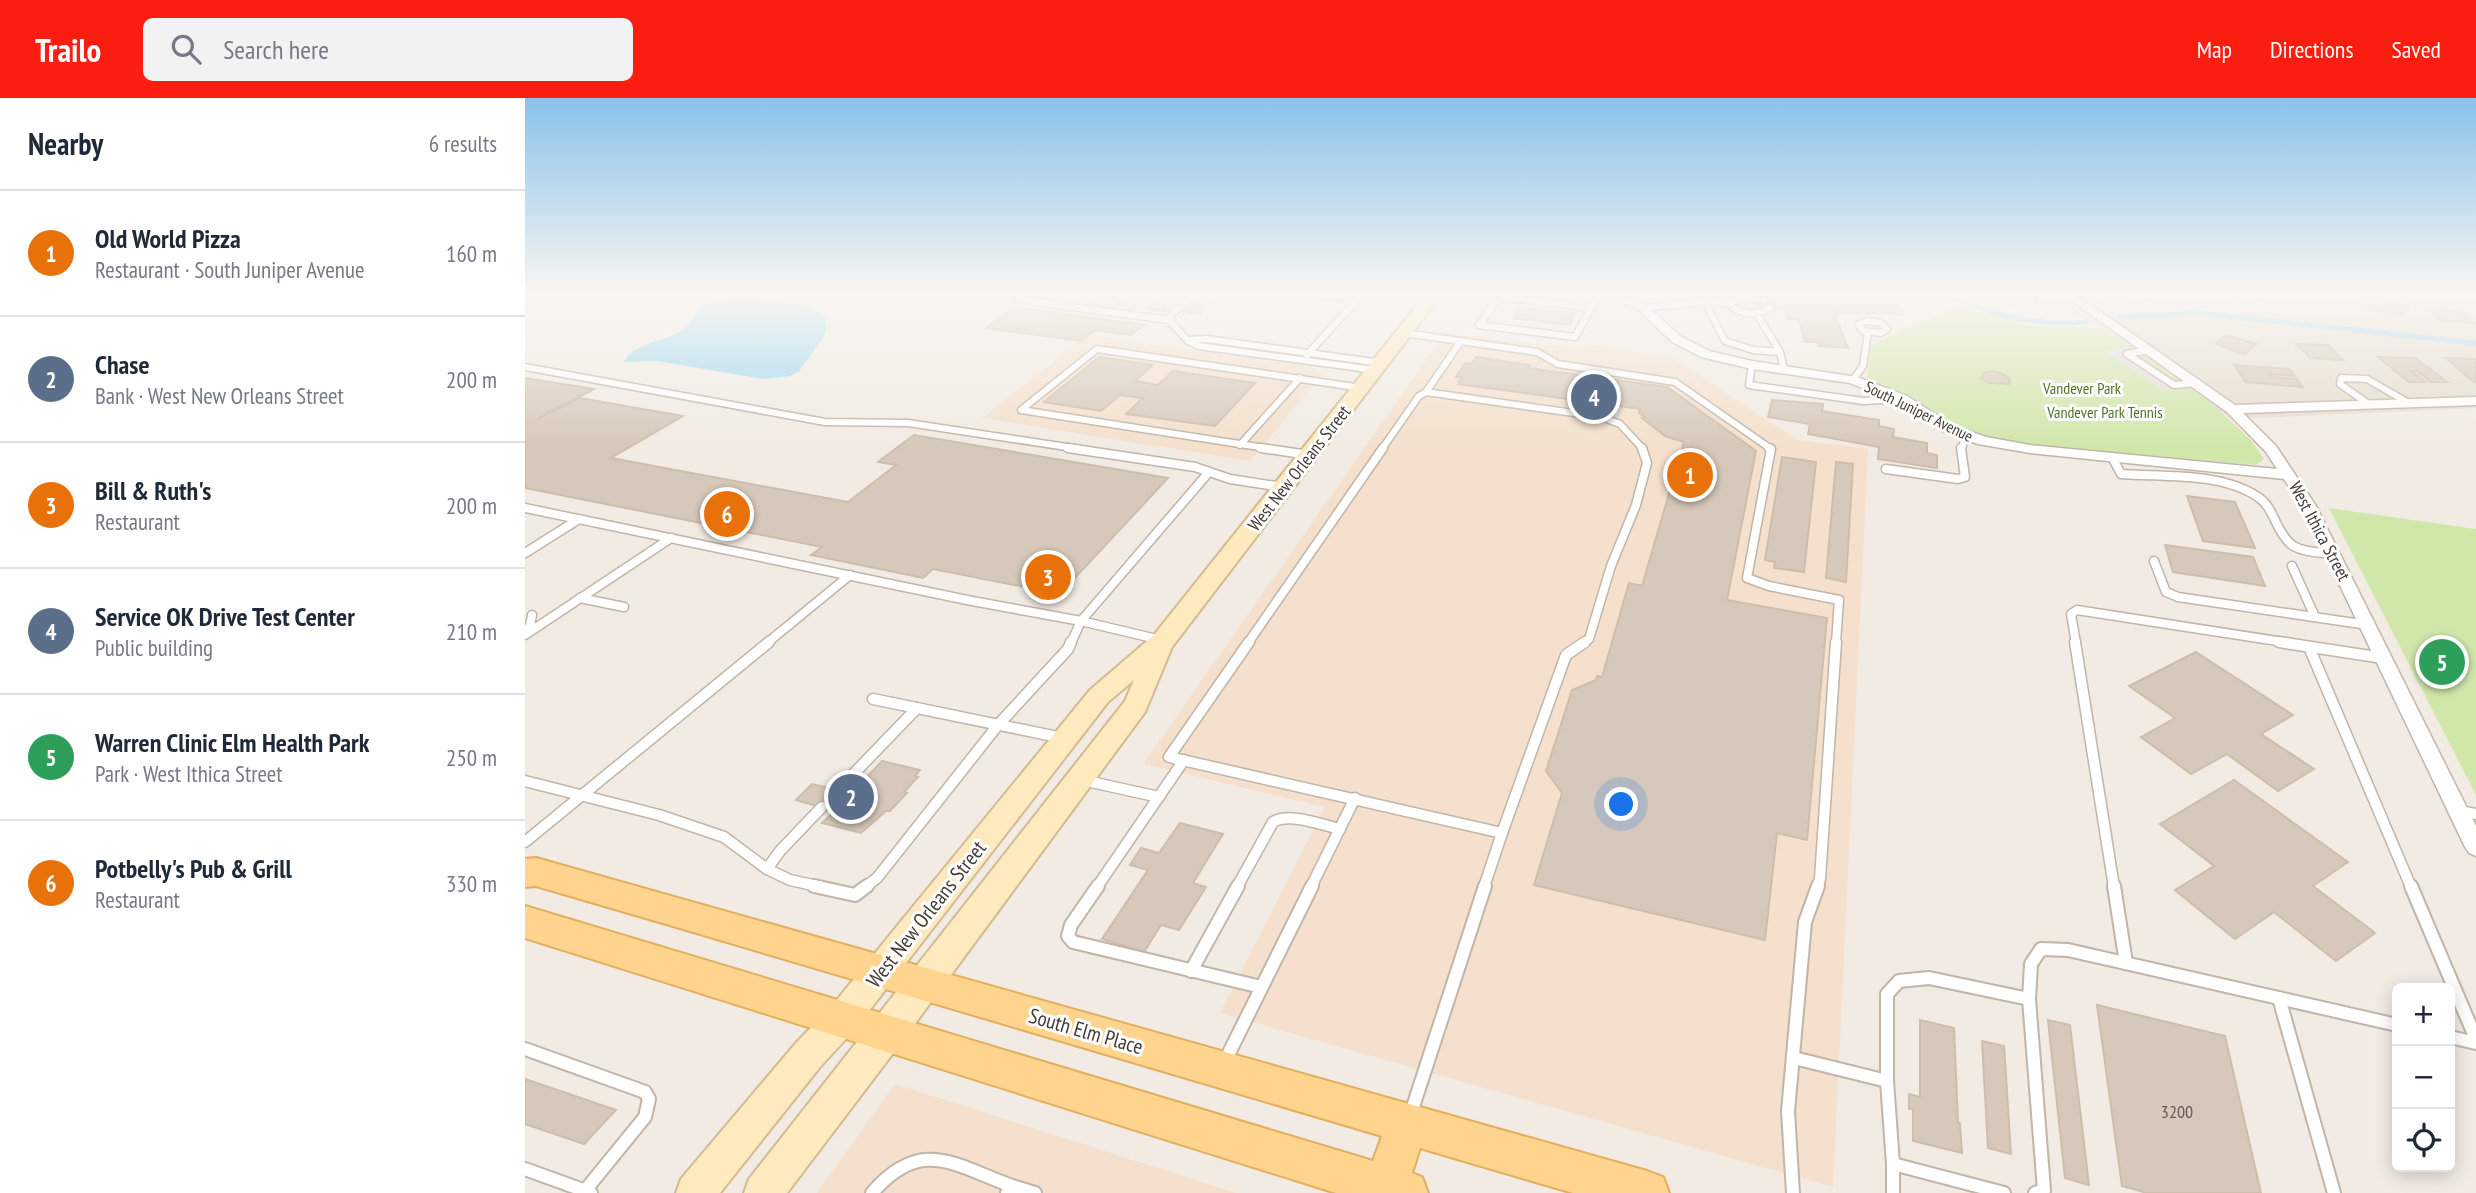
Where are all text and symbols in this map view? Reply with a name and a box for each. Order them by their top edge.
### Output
search box [143,18,633,81]
text: Trailo [35,28,101,71]
icon: search [167,30,205,68]
text: Search here [223,33,329,66]
text: Map [2197,34,2232,65]
text: Directions [2270,34,2354,65]
text: Saved [2392,34,2441,65]
text: Nearby [28,124,103,163]
text: 6 results [429,129,497,158]
text: Old World Pizza [95,222,241,255]
text: 1 [46,239,57,268]
text: 160 m [446,239,497,268]
text: Restaurant · South Juniper Avenue [95,255,364,284]
text: Chase [95,348,150,381]
text: 2 [46,365,57,394]
text: 200 m [446,365,497,394]
pin: 4 [1571,371,1617,423]
street label: South Juniper Avenue [1861,376,1977,446]
park label: Vandever Park [2042,378,2122,398]
text: Bank · West New Orleans Street [95,381,344,410]
street label: West New Orleans Street [1243,400,1355,536]
park label: Vandever Park Tennis [2046,402,2163,422]
pin: 1 [1667,449,1713,501]
text: Bill & Ruth's [95,474,211,507]
street label: West Ithica Street [2284,477,2356,585]
pin: 6 [704,488,750,540]
text: 3 [46,491,57,520]
text: 200 m [446,491,497,520]
text: Restaurant [95,507,180,536]
pin: 3 [1025,551,1071,603]
text: Service OK Drive Test Center [95,600,355,633]
text: 4 [46,617,57,646]
text: 210 m [446,617,497,646]
text: Public building [95,633,213,662]
pin: 5 [2419,636,2465,688]
text: Warren Clinic Elm Health Park [95,726,369,759]
text: 5 [46,743,57,772]
text: 250 m [446,743,497,772]
text: Park · West Ithica Street [95,759,283,788]
pin: 2 [828,771,874,823]
your location [1604,787,1638,821]
street label: West New Orleans Street [860,835,992,993]
text: Potbelly's Pub & Grill [95,852,292,885]
text: 6 [46,869,57,898]
text: 330 m [446,869,497,898]
text: Restaurant [95,885,180,914]
map controls [2392,983,2455,1172]
button: + [2392,983,2455,1046]
street label: South Elm Place [1026,1002,1146,1060]
button: − [2392,1046,2455,1109]
house number: 3200 [2161,1100,2193,1123]
button: locate [2392,1109,2455,1172]

